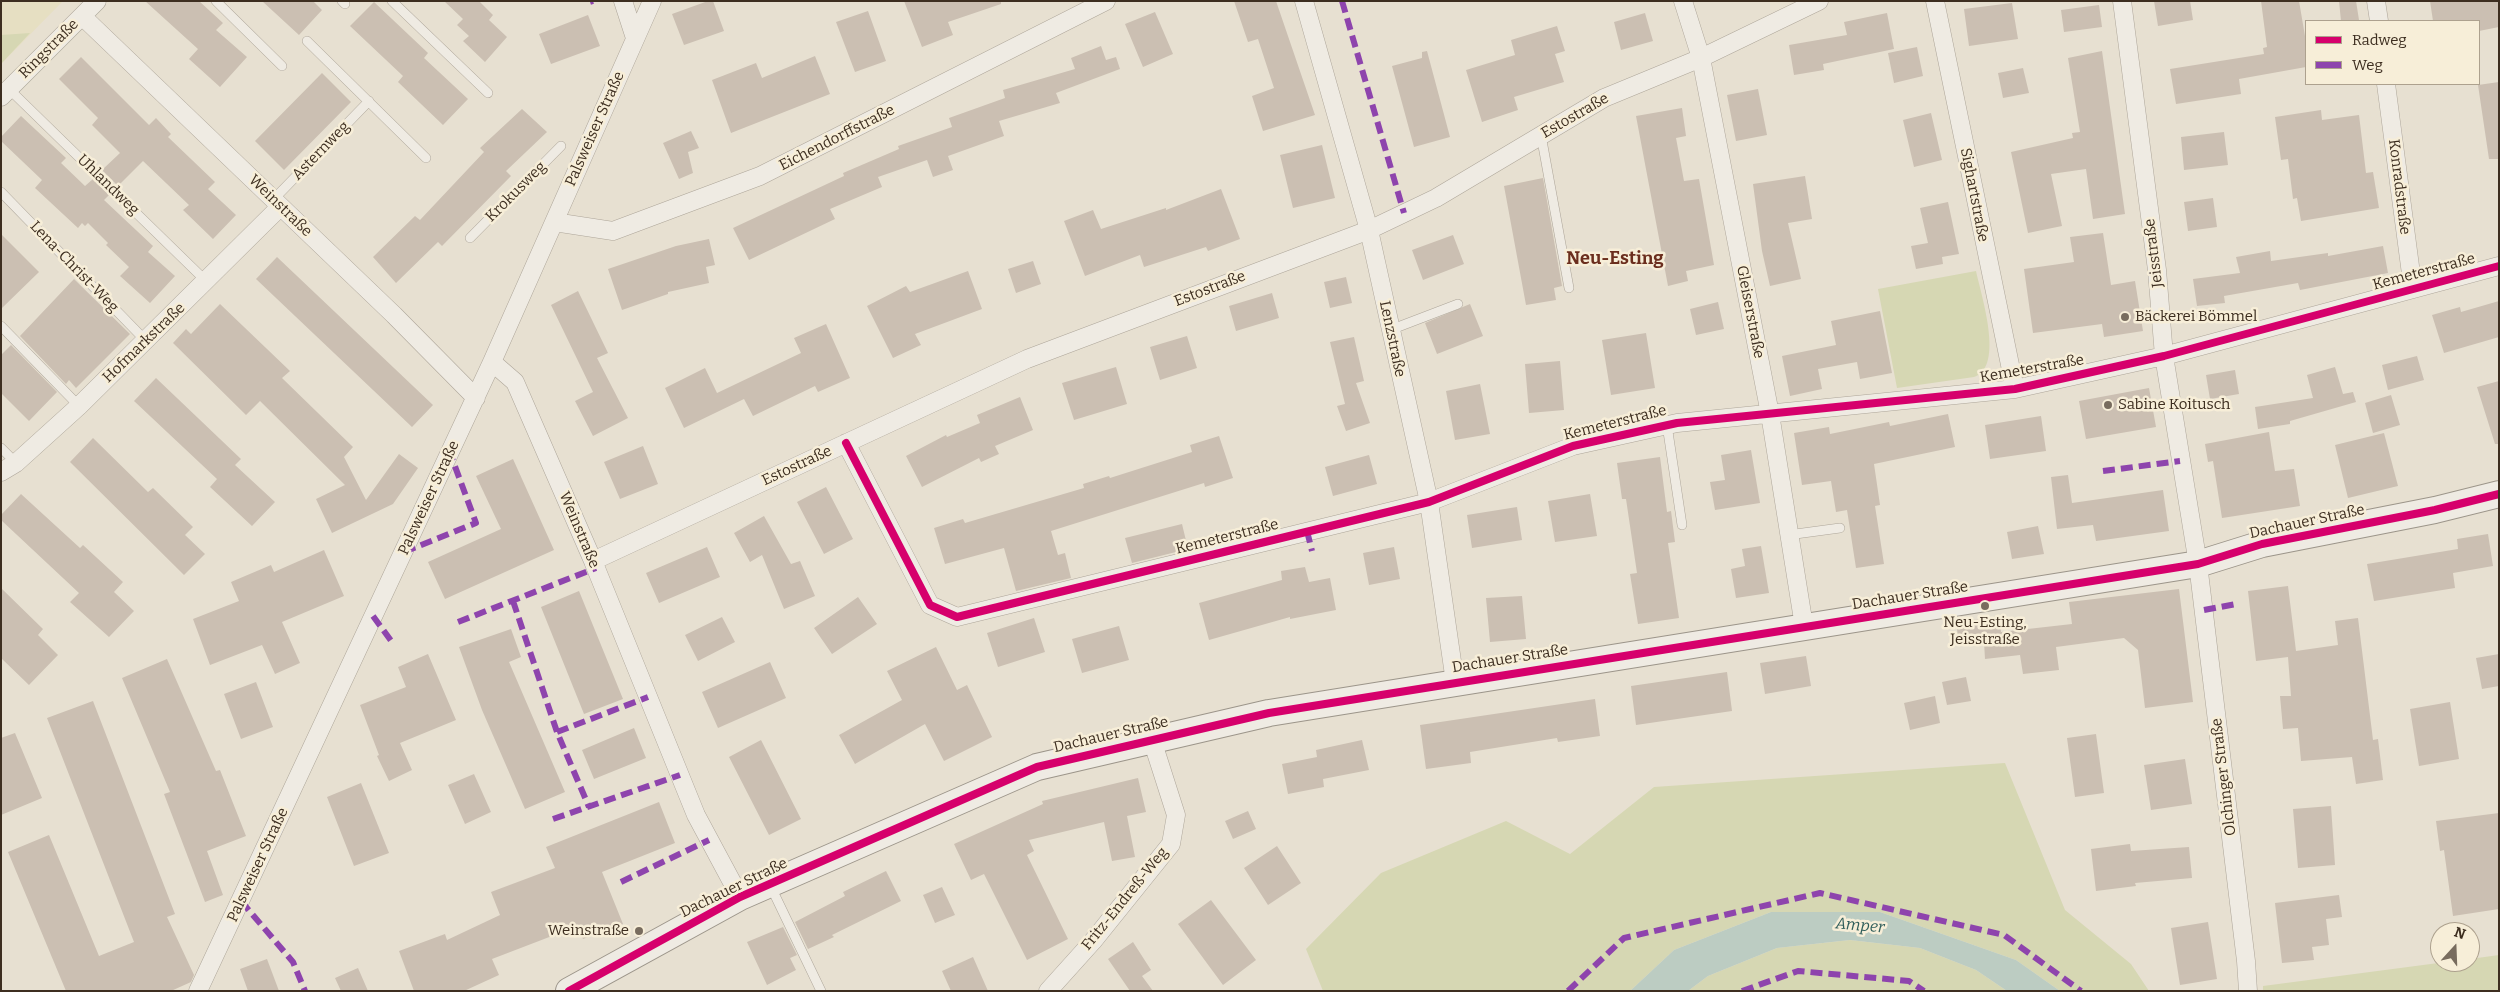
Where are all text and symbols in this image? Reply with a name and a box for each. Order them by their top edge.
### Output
street label: Ringstraße [16,16,82,82]
legend [2305,20,2480,85]
text: Radweg [2352,31,2407,49]
text: Weg [2352,56,2383,74]
street label: Palsweiser Straße [562,69,628,189]
street label: Estostraße [1538,89,1612,143]
street label: Eichendorffstraße [776,101,898,175]
street label: Asternweg [289,118,353,184]
street label: Konradstraße [2384,138,2414,236]
street label: Sighartstraße [1956,146,1992,244]
street label: Uhlandweg [73,151,143,219]
street label: Krokusweg [482,158,550,226]
street label: Weinstraße [245,171,315,241]
street label: Jeisstraße [2141,217,2167,289]
street label: Lena-Christ-Weg [26,218,122,316]
district label: Neu-Esting [1566,248,1664,270]
street label: Kemeterstraße [2371,250,2477,294]
street label: Gleiserstraße [1732,264,1768,360]
street label: Estostraße [1172,267,1248,311]
street label: Hofmarkstraße [99,299,189,387]
street label: Lenzstraße [1375,299,1409,379]
place label: Bäckerei Bömmel [2135,308,2257,326]
marker: Bäckerei Bömmel [2119,311,2131,323]
street label: Kemeterstraße [1979,351,2085,387]
place label: Sabine Koitusch [2118,396,2230,414]
marker: Sabine Koitusch [2102,399,2114,411]
street label: Kemeterstraße [1562,402,1668,444]
street label: Palsweiser Straße [395,438,463,558]
street label: Estostraße [759,442,835,490]
street label: Weinstraße [555,489,603,571]
street label: Dachauer Straße [2248,501,2366,543]
street label: Kemeterstraße [1174,516,1280,558]
street label: Dachauer Straße [1851,578,1969,614]
marker: Neu-Esting, Jeisstraße [1979,600,1991,612]
place label: Neu-Esting, Jeisstraße [1943,614,2027,649]
street label: Dachauer Straße [1451,641,1569,677]
street label: Dachauer Straße [1052,713,1170,757]
street label: Olchinger Straße [2208,717,2240,837]
street label: Palsweiser Straße [224,805,292,925]
street label: Fritz-Endreß-Weg [1078,844,1172,954]
street label: Dachauer Straße [677,854,791,922]
water label: Amper [1835,914,1885,938]
place label: Weinstraße [548,922,629,940]
north arrow [2430,922,2480,972]
text: N [2452,924,2468,943]
marker: Weinstraße [633,925,645,937]

